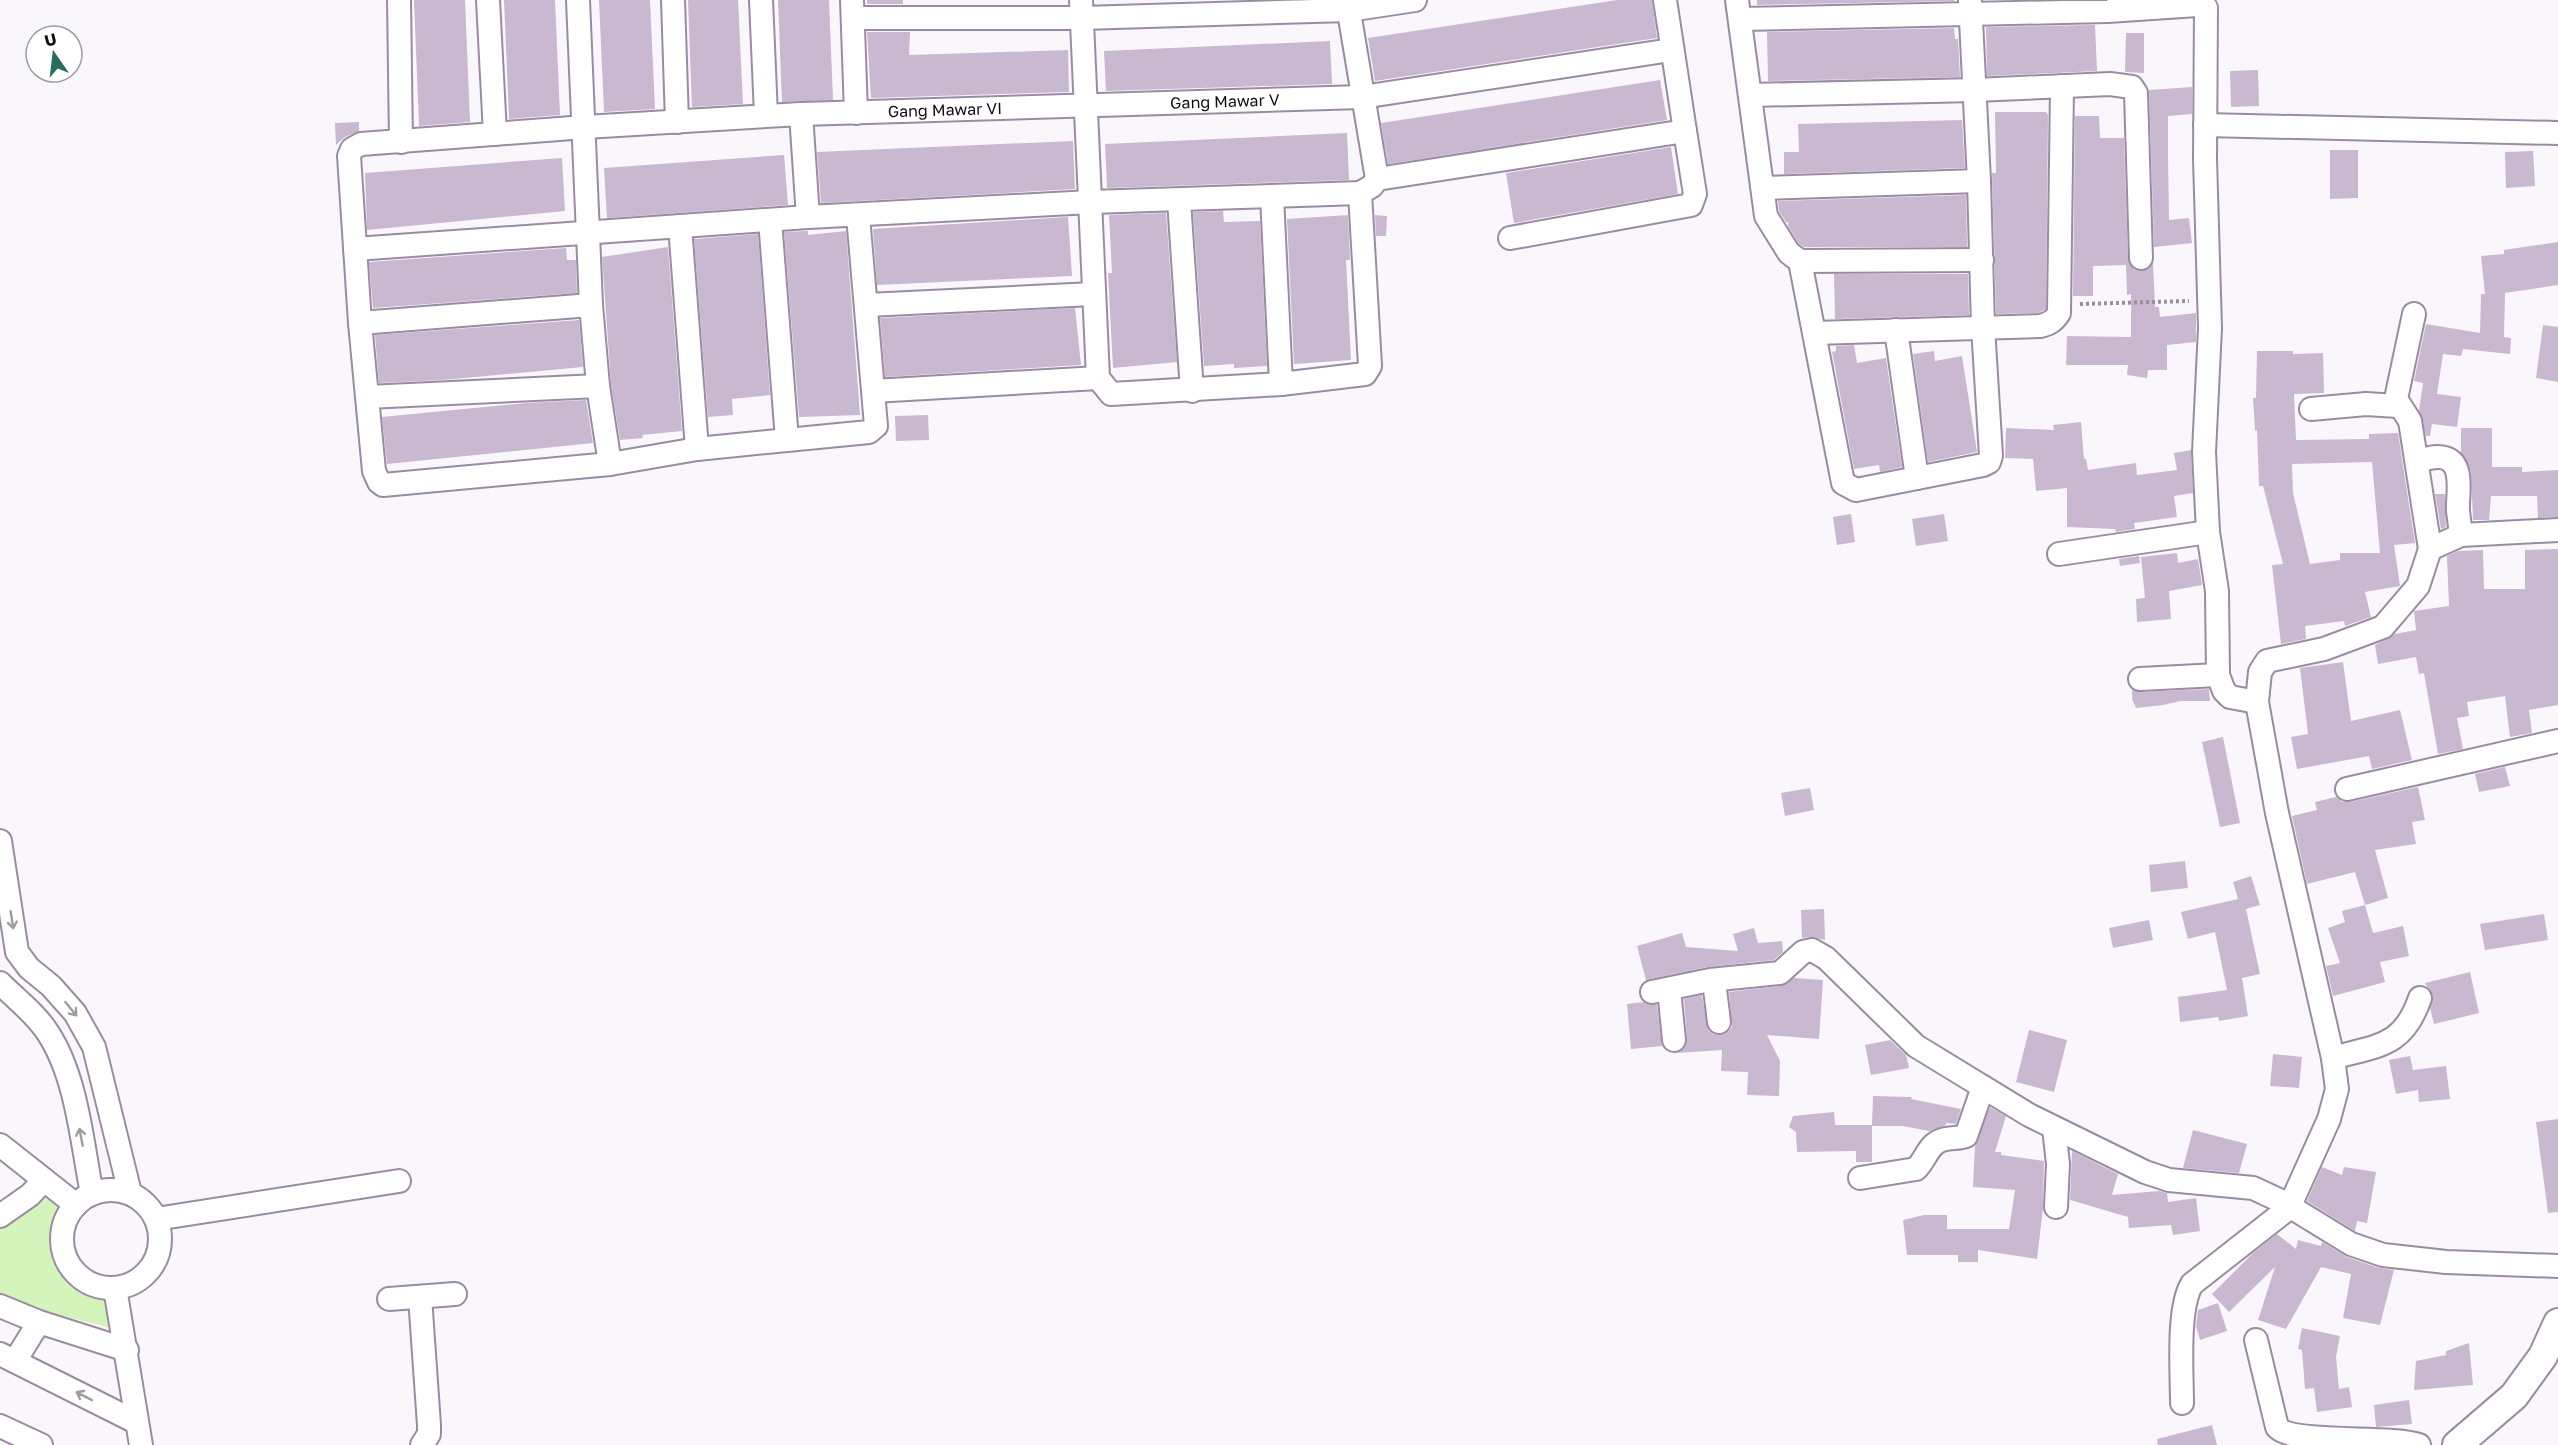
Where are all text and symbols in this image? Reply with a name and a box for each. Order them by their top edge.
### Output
north arrow [24,24,84,84]
text: U [42,28,58,51]
street label: Gang Mawar V [1170,89,1280,113]
street label: Gang Mawar VI [887,98,1002,121]
one-way arrow [7,909,18,929]
one-way arrow [64,1001,77,1017]
one-way arrow [75,1127,86,1147]
one-way arrow [76,1390,93,1402]

